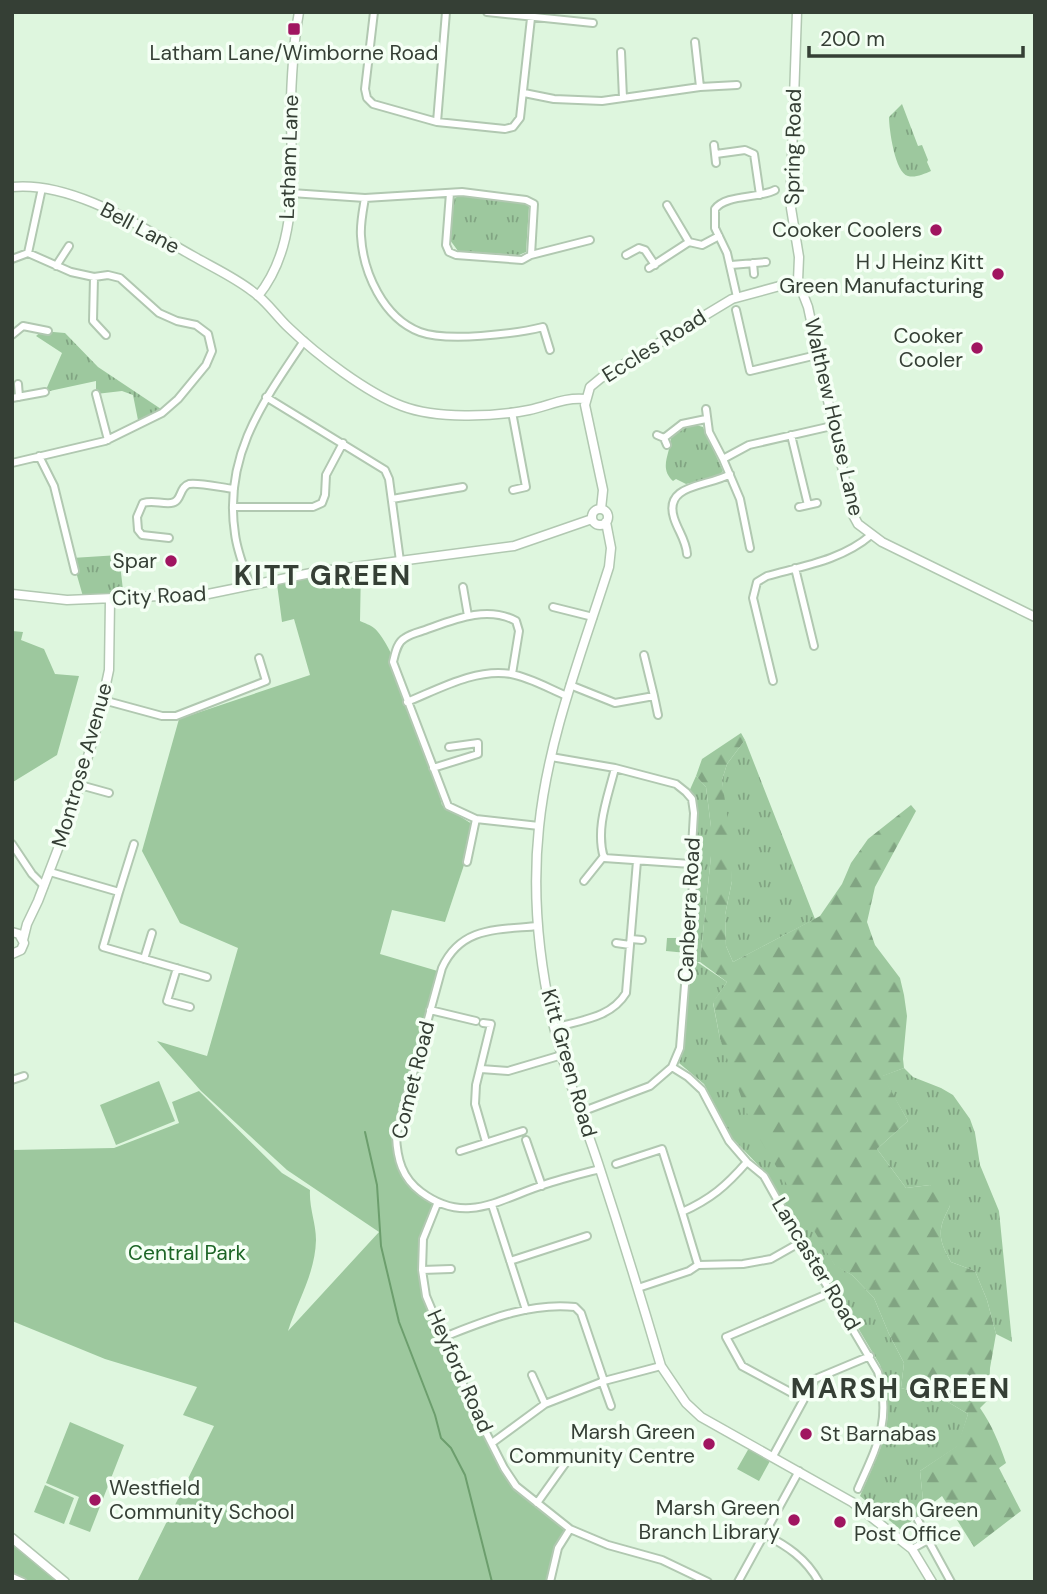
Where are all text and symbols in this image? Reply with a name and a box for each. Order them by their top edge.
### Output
scale bar [809,14,1023,58]
marker: Latham Lane/Wimborne Road [286,21,302,37]
text: 200 m [820,25,885,53]
place label: Latham Lane/Wimborne Road [150,39,438,67]
street label: Spring Road [778,89,808,205]
street label: Latham Lane [273,94,305,220]
street label: Bell Lane [95,195,185,261]
place label: Cooker Coolers [772,216,922,244]
marker: Cooker Coolers [928,222,944,238]
place label: H J Heinz Kitt Green Manufacturing [779,248,984,300]
marker: H J Heinz Kitt Green Manufacturing [990,266,1006,282]
street label: Eccles Road [597,303,711,389]
street label: Walthew House Lane [798,315,870,519]
place label: Cooker Cooler [894,322,963,374]
marker: Cooker Cooler [969,340,985,356]
place label: Spar [112,547,157,575]
marker: Spar [163,553,179,569]
district label: KITT GREEN [234,557,412,594]
street label: City Road [111,580,207,612]
street label: Montrose Avenue [45,680,119,850]
street label: Canberra Road [671,837,707,983]
street label: Kitt Green Road [534,986,604,1140]
street label: Comet Road [385,1018,441,1142]
street label: Lancaster Road [765,1192,867,1336]
park label: Central Park [128,1239,247,1267]
street label: Heyford Road [420,1305,500,1437]
district label: MARSH GREEN [791,1370,1011,1407]
place label: Marsh Green Community Centre [509,1418,695,1470]
place label: St Barnabas [820,1420,936,1448]
marker: St Barnabas [798,1426,814,1442]
marker: Marsh Green Community Centre [701,1436,717,1452]
place label: Westfield Community School [109,1474,294,1526]
marker: Westfield Community School [87,1492,103,1508]
place label: Marsh Green Branch Library [639,1494,780,1546]
place label: Marsh Green Post Office [854,1496,978,1548]
marker: Marsh Green Branch Library [786,1512,802,1528]
marker: Marsh Green Post Office [832,1514,848,1530]

